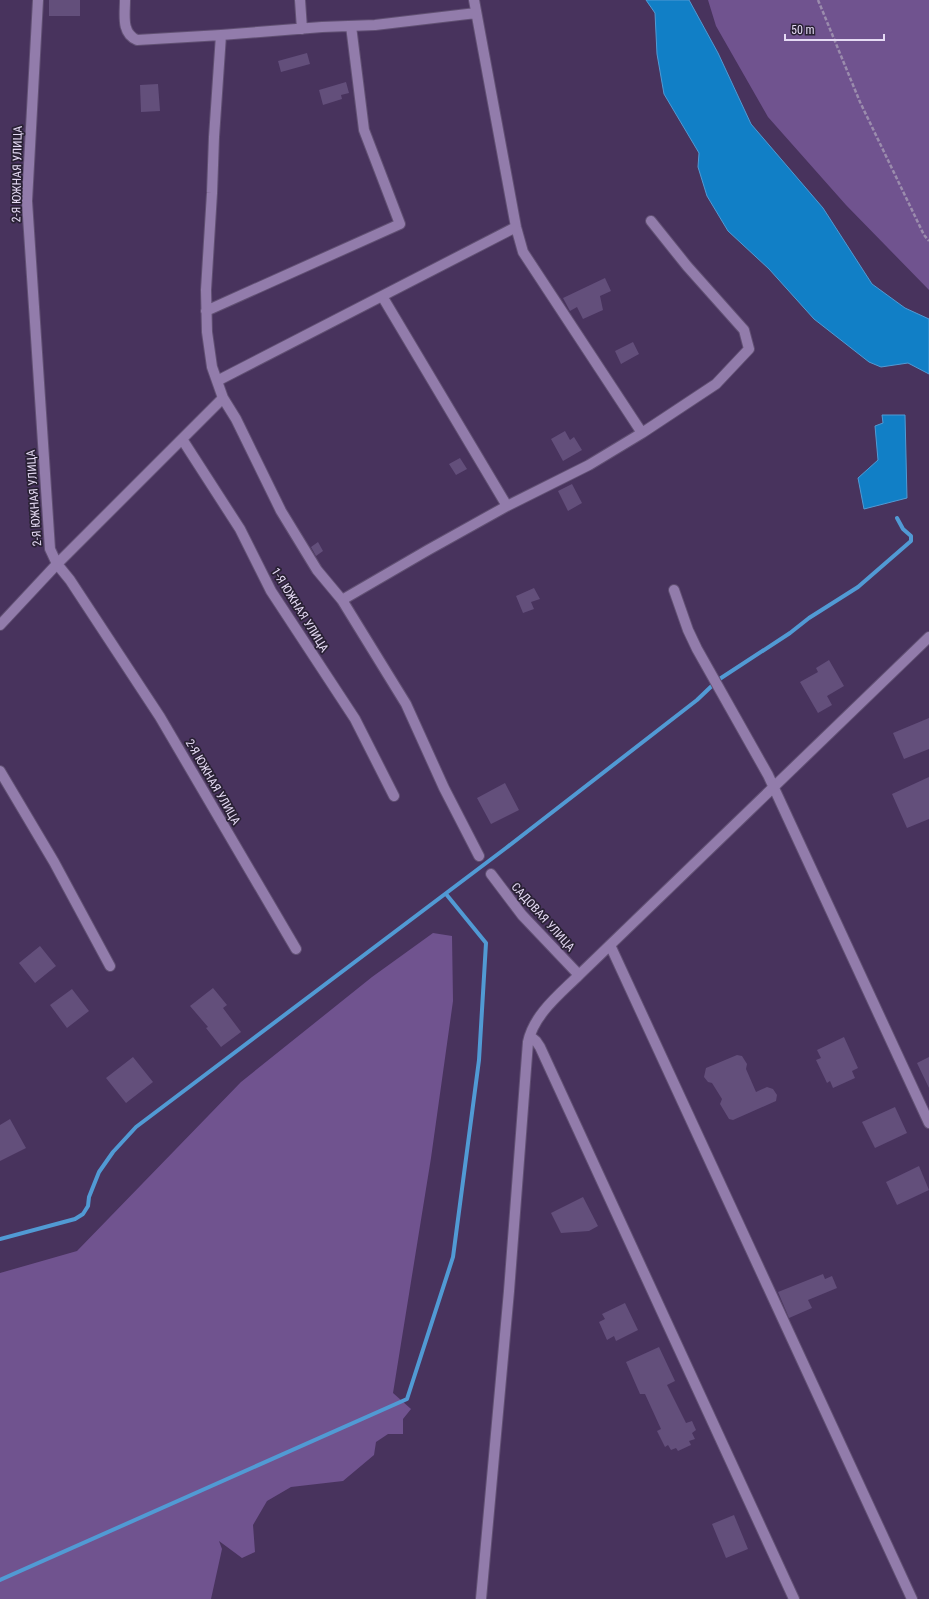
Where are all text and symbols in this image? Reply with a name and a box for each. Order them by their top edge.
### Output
scale bar [785,16,884,42]
text: 50 m [791,23,815,37]
street label: 2-Я ЮЖНАЯ УЛИЦА [9,125,25,222]
street label: 2-Я ЮЖНАЯ УЛИЦА [24,449,44,547]
street label: 1-Я ЮЖНАЯ УЛИЦА [268,565,332,655]
street label: 2-Я ЮЖНАЯ УЛИЦА [183,737,243,827]
street label: САДОВАЯ УЛИЦА [508,880,578,954]

